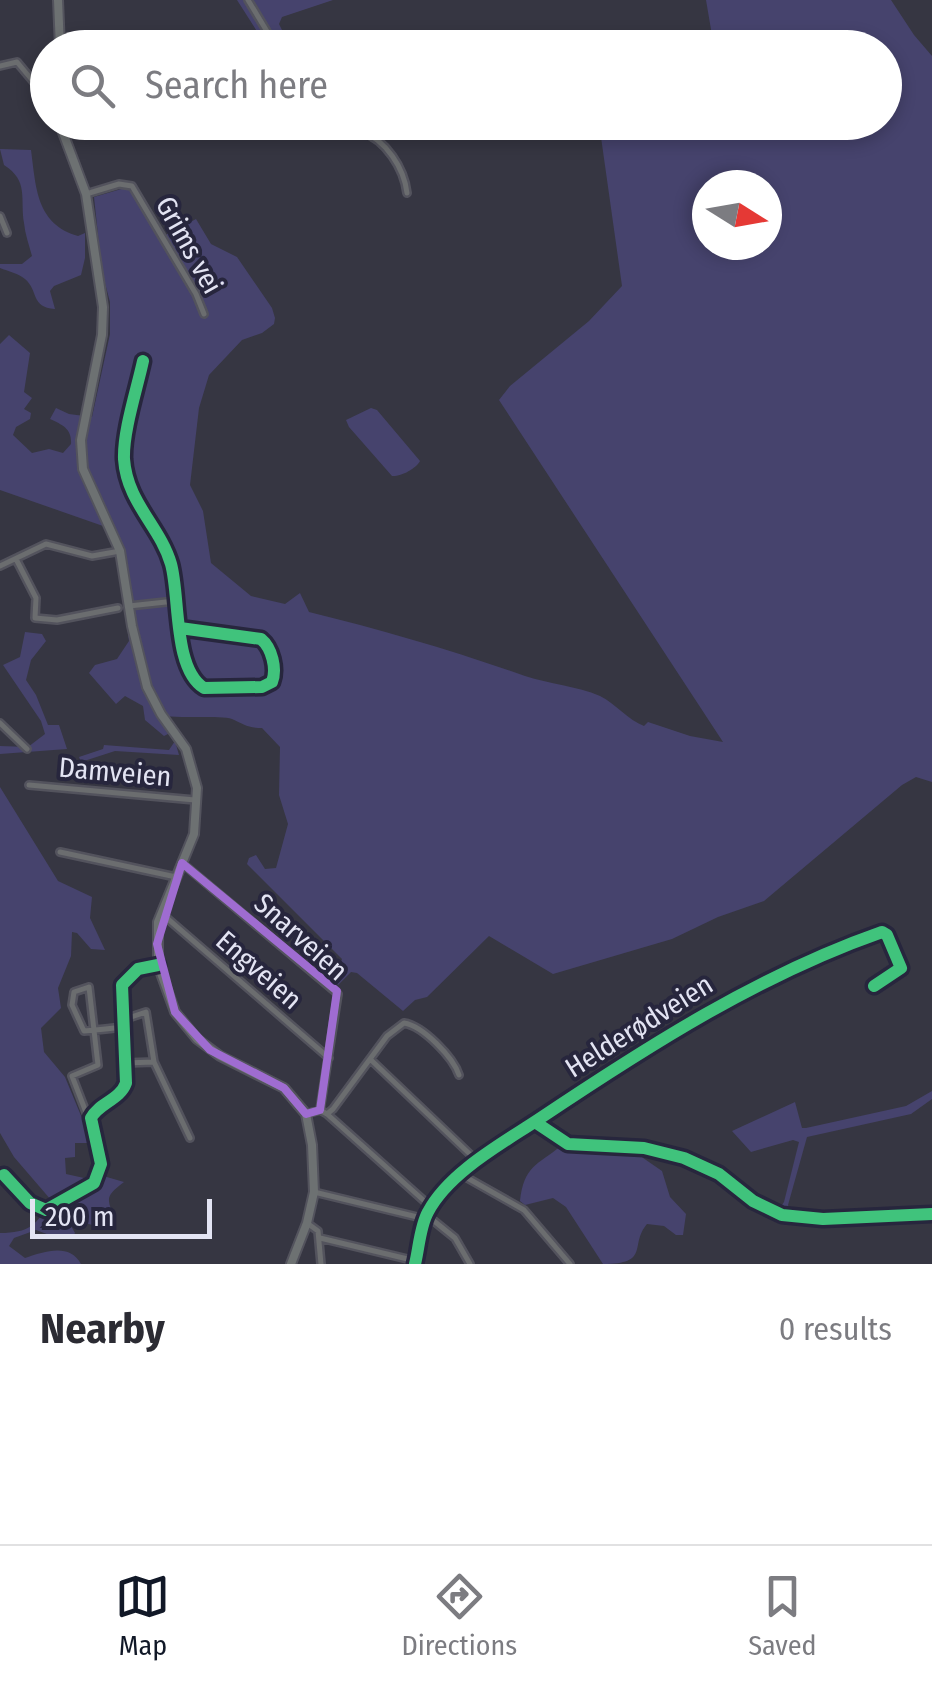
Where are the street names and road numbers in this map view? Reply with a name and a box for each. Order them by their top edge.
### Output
street label: Grims vei [149,191,229,299]
street label: Damveien [57,751,173,793]
street label: Snarveien [248,887,354,987]
street label: Engveien [209,924,309,1016]
street label: Helderødveien [559,968,719,1084]

